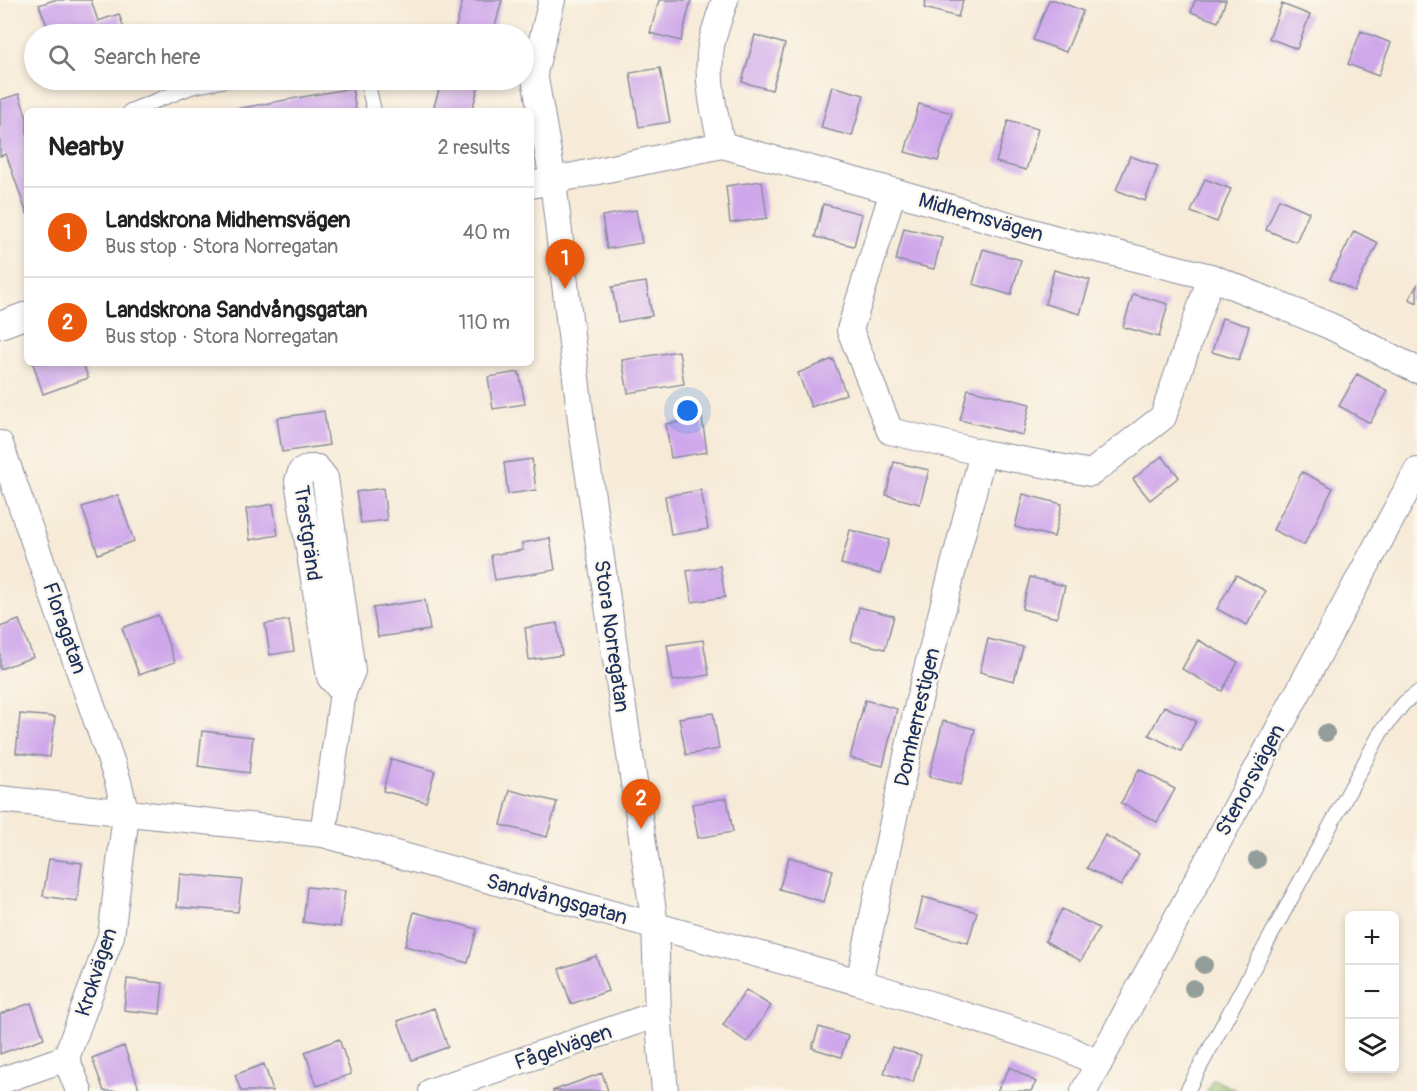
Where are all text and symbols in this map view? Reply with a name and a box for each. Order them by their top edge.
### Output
search box [24,24,534,90]
icon: search [45,41,78,74]
text: Search here [93,43,200,71]
text: Nearby [48,131,124,163]
text: 2 results [438,135,510,160]
street label: Midhemsvägen [915,187,1046,248]
text: Landskrona Midhemsvägen [105,206,351,234]
text: 1 [64,220,71,245]
text: 40 m [463,220,510,245]
text: Bus stop · Stora Norregatan [105,234,338,259]
pin: 1 [546,240,584,289]
text: Landskrona Sandvångsgatan [105,296,367,324]
text: 2 [62,310,73,335]
text: 110 m [459,310,510,335]
text: Bus stop · Stora Norregatan [105,324,338,349]
your location [673,396,702,425]
street label: Trastgränd [287,483,328,583]
street label: Stora Norregatan [587,558,636,714]
street label: Floragatan [36,579,93,678]
street label: Domherrestigen [888,645,947,789]
street label: Stenorsvägen [1210,720,1291,841]
pin: 2 [622,780,660,829]
street label: Sandvångsgatan [483,868,630,931]
map controls [1345,911,1399,1073]
button: + [1345,911,1399,965]
street label: Krokvägen [69,924,123,1020]
button: − [1345,965,1399,1019]
street label: Fågelvägen [511,1018,615,1077]
button: layers [1345,1019,1399,1073]

